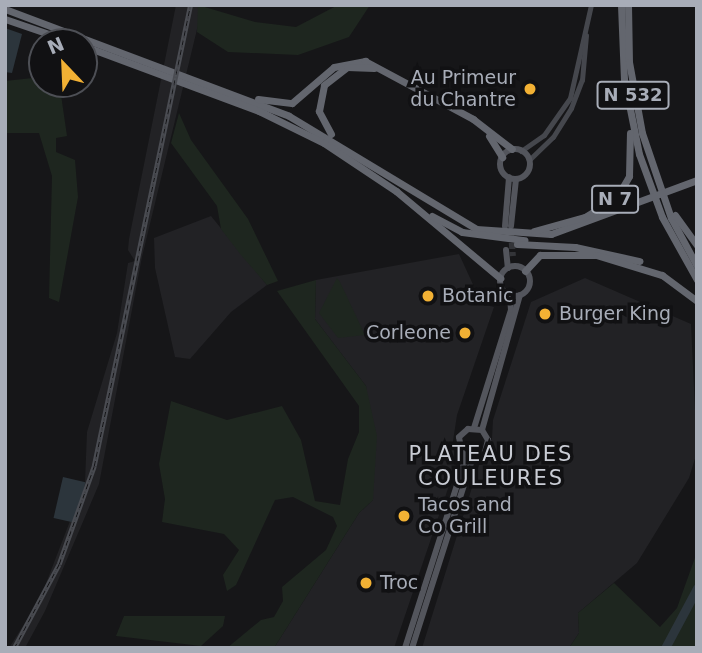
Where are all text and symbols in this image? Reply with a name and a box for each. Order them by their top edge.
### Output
north arrow [28,28,98,98]
text: N [44,32,67,59]
place label: Au Primeur du Chantre [410,67,516,111]
road number: N 532 [596,80,670,110]
marker: Au Primeur du Chantre [522,81,538,97]
road number: N 7 [590,184,640,214]
place label: Botanic [442,285,514,307]
marker: Botanic [420,288,436,304]
place label: Burger King [559,303,671,325]
marker: Burger King [537,306,553,322]
place label: Corleone [366,322,451,344]
marker: Corleone [457,325,473,341]
district label: PLATEAU DES COULEURES [410,441,572,491]
place label: Tacos and Co Grill [418,494,512,538]
marker: Tacos and Co Grill [396,508,412,524]
place label: Troc [380,572,418,594]
marker: Troc [358,575,374,591]

